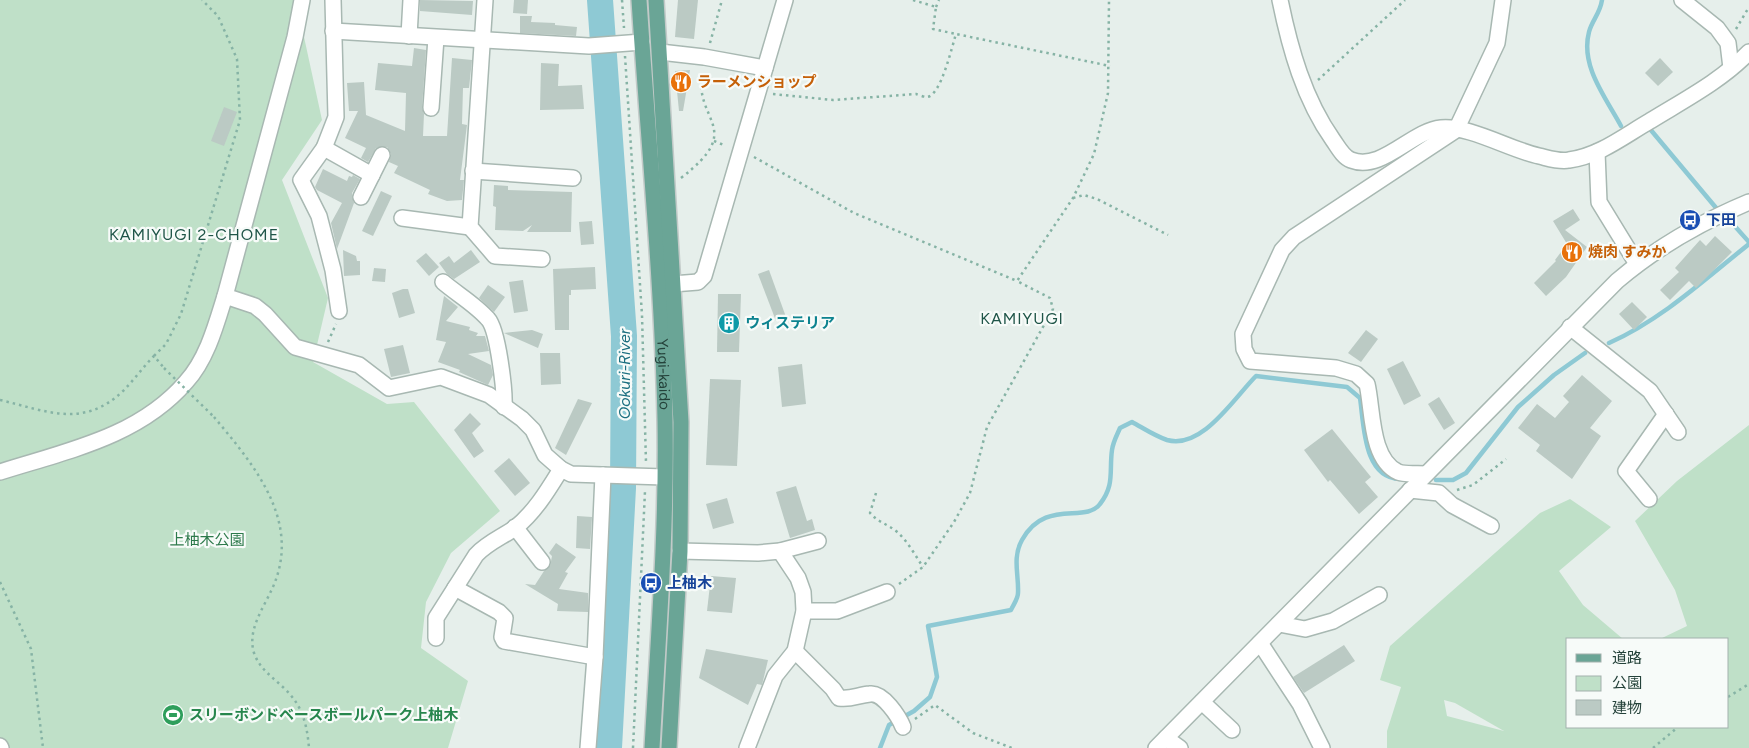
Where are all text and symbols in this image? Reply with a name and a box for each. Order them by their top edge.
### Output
restaurant icon: ラーメンショップ [669,70,693,94]
place label: ラーメンショップ [697,73,816,91]
bus stop icon: 下田 [1678,208,1702,232]
place label: 下田 [1706,211,1736,229]
district label: KAMIYUGI 2-CHOME [109,225,279,244]
restaurant icon: 焼肉 すみか [1560,240,1584,264]
place label: 焼肉 すみか [1588,243,1667,261]
district label: KAMIYUGI [980,309,1064,328]
building icon: ウィステリア [717,311,741,335]
place label: ウィステリア [745,314,835,332]
water label: Ookuri-River [615,328,634,419]
street label: Yugi-kaido [653,338,674,410]
park label: 上柚木公園 [169,531,245,549]
bus stop icon: 上柚木 [639,571,663,595]
place label: 上柚木 [667,574,712,592]
legend [1566,638,1729,728]
text: 道路 [1612,649,1642,667]
text: 公園 [1612,674,1642,692]
text: 建物 [1612,699,1642,717]
sports icon: スリーボンドベースボールパーク上柚木 [161,703,185,727]
place label: スリーボンドベースボールパーク上柚木 [189,706,458,724]

